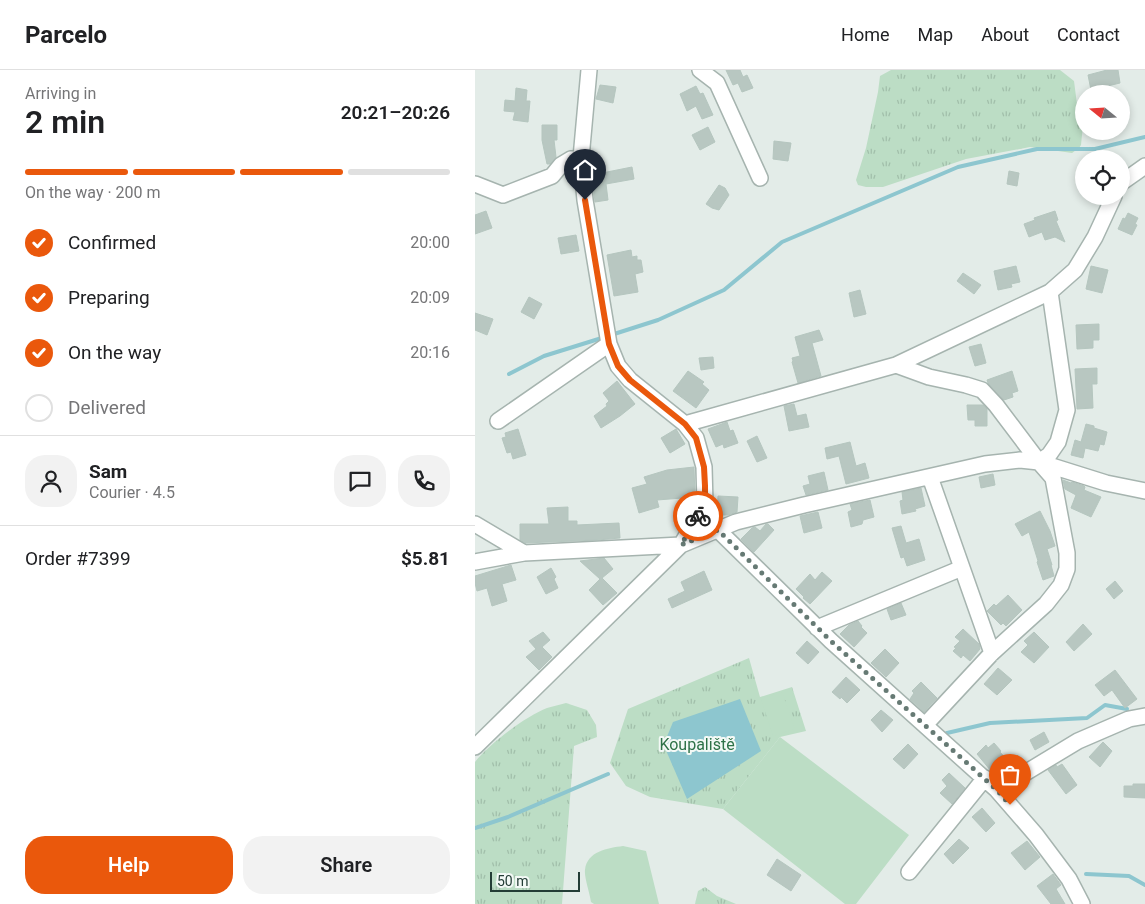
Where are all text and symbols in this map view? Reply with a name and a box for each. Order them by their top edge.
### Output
text: Parcelo [25,21,107,49]
text: Home [841,24,890,45]
text: Map [918,24,953,45]
text: About [981,24,1029,45]
text: Contact [1057,24,1120,45]
text: Arriving in [25,84,96,103]
north arrow [1075,85,1130,140]
map controls [1075,85,1130,205]
text: 20:21–20:26 [341,101,450,124]
text: 2 min [25,103,105,141]
pin [564,149,606,200]
button: locate [1075,150,1130,205]
icon: home [571,156,599,184]
text: On the way · 200 m [25,183,161,202]
icon: check [25,229,53,257]
text: Confirmed [68,231,156,254]
text: 20:00 [410,233,450,252]
icon: check [25,284,53,312]
text: Preparing [68,286,150,309]
text: 20:09 [410,288,450,307]
icon: check [25,339,53,367]
text: On the way [68,341,161,364]
text: 20:16 [410,343,450,362]
text: Delivered [68,396,146,419]
button: person [25,455,77,507]
button: chat [334,455,386,507]
button: phone [398,455,450,507]
text: Sam [89,460,127,483]
text: Courier · 4.5 [89,483,175,502]
courier [673,491,723,541]
icon: bike [684,502,712,530]
text: Order #7399 [25,547,131,570]
text: $5.81 [401,547,450,570]
park label: Koupaliště [659,735,735,754]
pin [989,754,1031,805]
icon: bag [996,761,1024,789]
button: Help [25,836,233,894]
button: Share [243,836,450,894]
scale bar [490,869,580,892]
text: 50 m [497,873,529,889]

